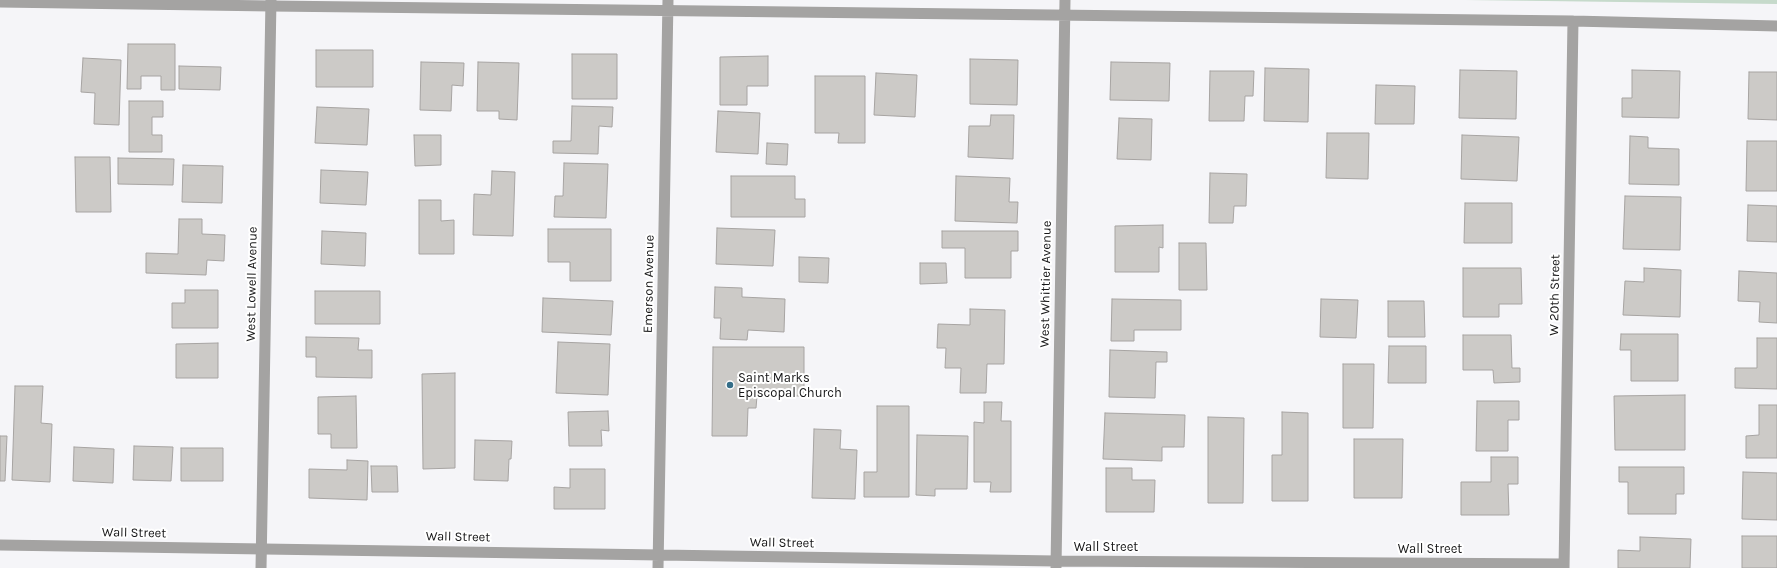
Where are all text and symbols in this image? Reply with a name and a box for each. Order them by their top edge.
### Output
street label: West Whittier Avenue [1037,220,1055,348]
street label: West Lowell Avenue [243,226,261,342]
street label: Emerson Avenue [640,235,658,333]
street label: W 20th Street [1546,254,1564,336]
place label: Saint Marks Episcopal Church [738,370,842,401]
marker: Saint Marks Episcopal Church [725,380,735,390]
street label: Wall Street [102,525,166,541]
street label: Wall Street [426,529,490,545]
street label: Wall Street [750,535,814,551]
street label: Wall Street [1074,539,1138,555]
street label: Wall Street [1398,541,1462,557]

